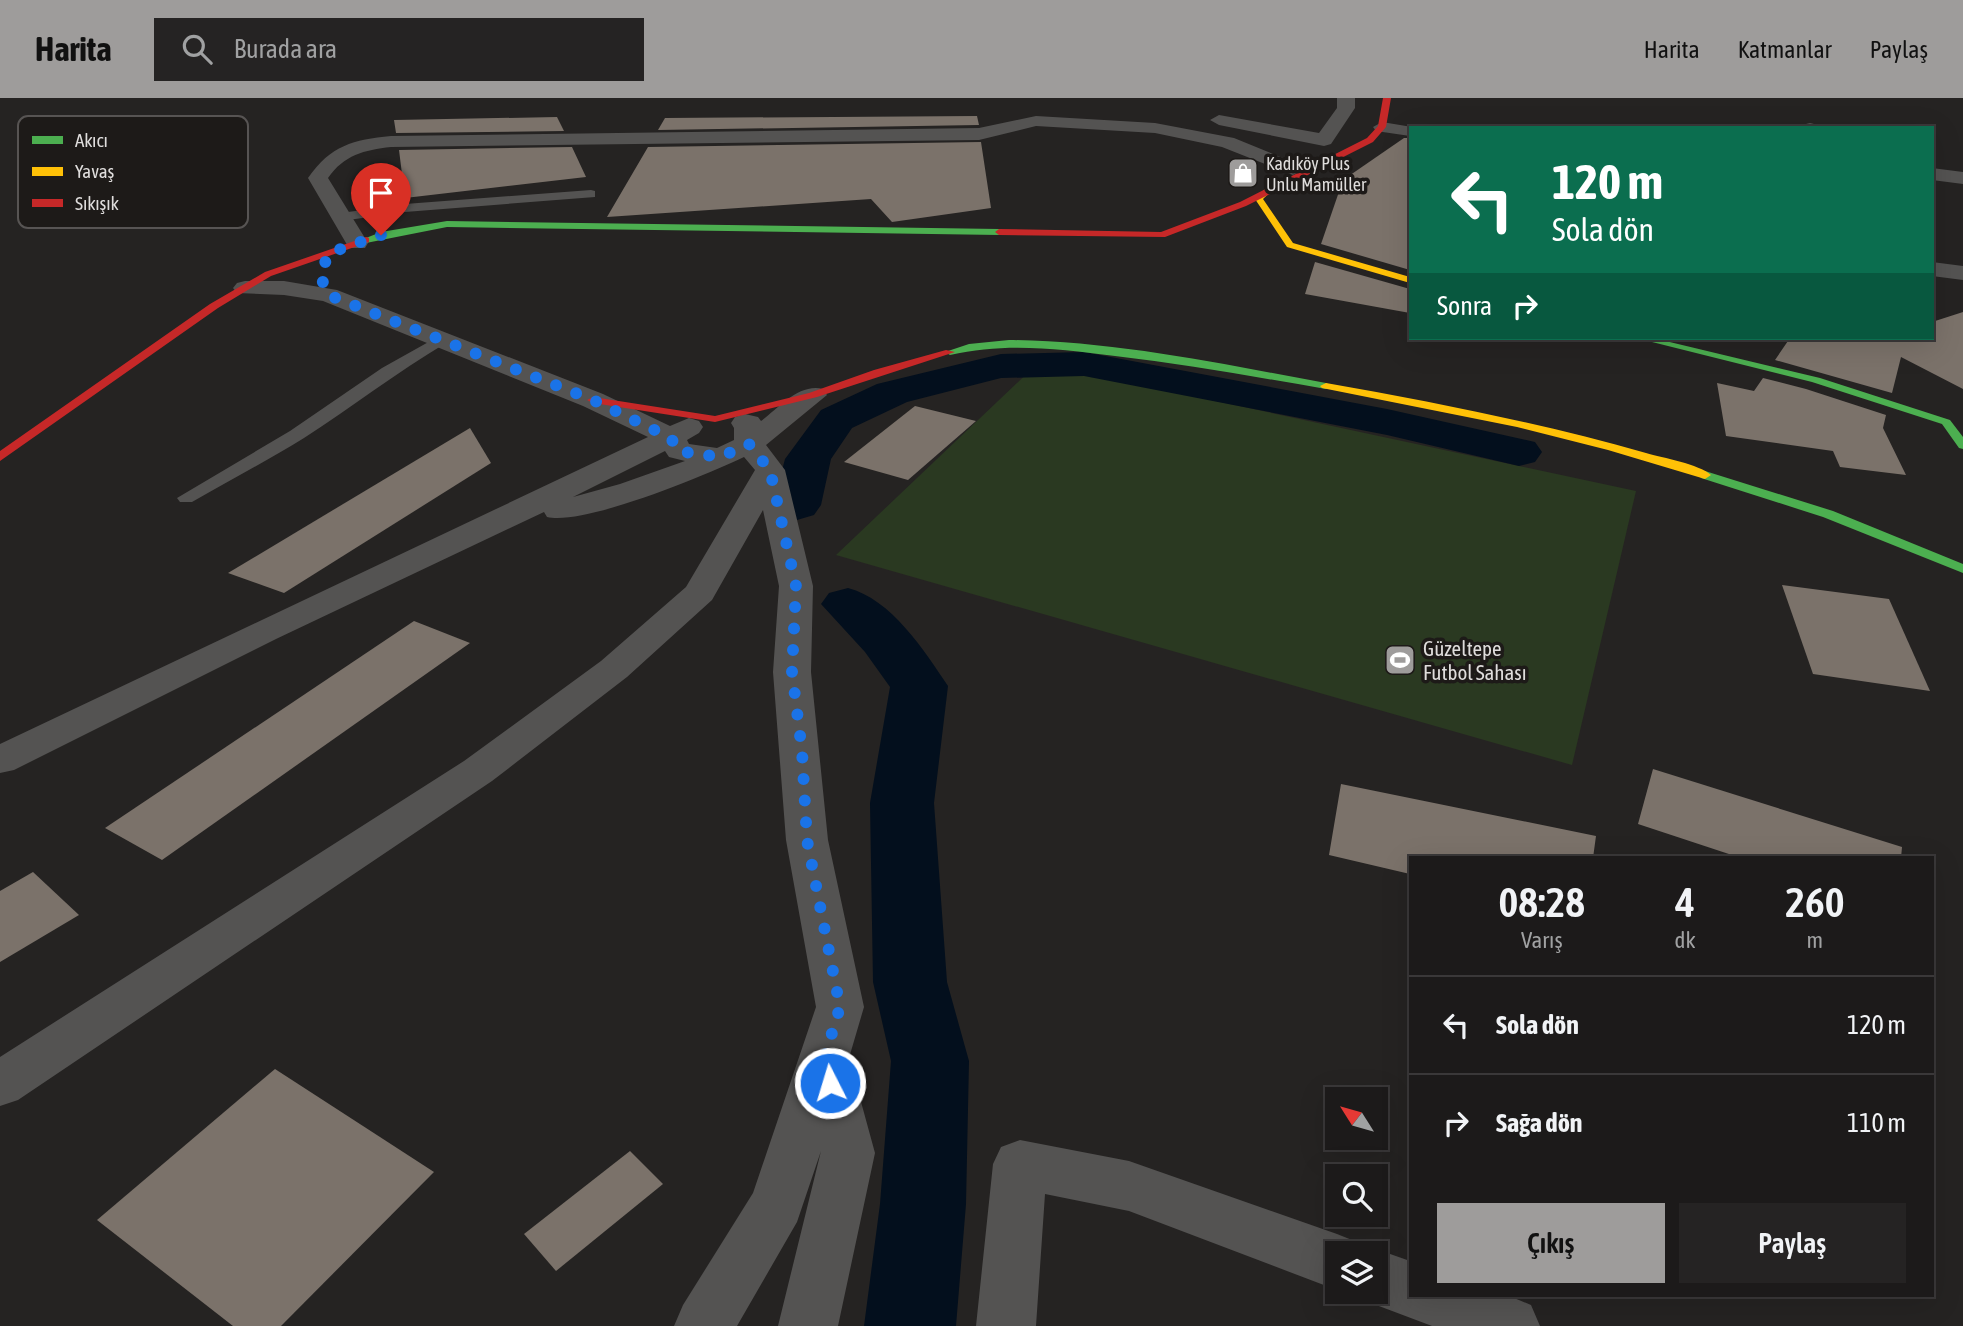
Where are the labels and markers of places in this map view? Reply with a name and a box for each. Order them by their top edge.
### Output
place label: Kadıköy Plus Unlu Mamüller [1266,153,1367,195]
shop icon: Kadıköy Plus Unlu Mamüller [1226,156,1260,190]
pin [351,163,411,235]
place label: Güzeltepe Futbol Sahası [1423,636,1527,684]
sports icon: Güzeltepe Futbol Sahası [1383,643,1417,677]

